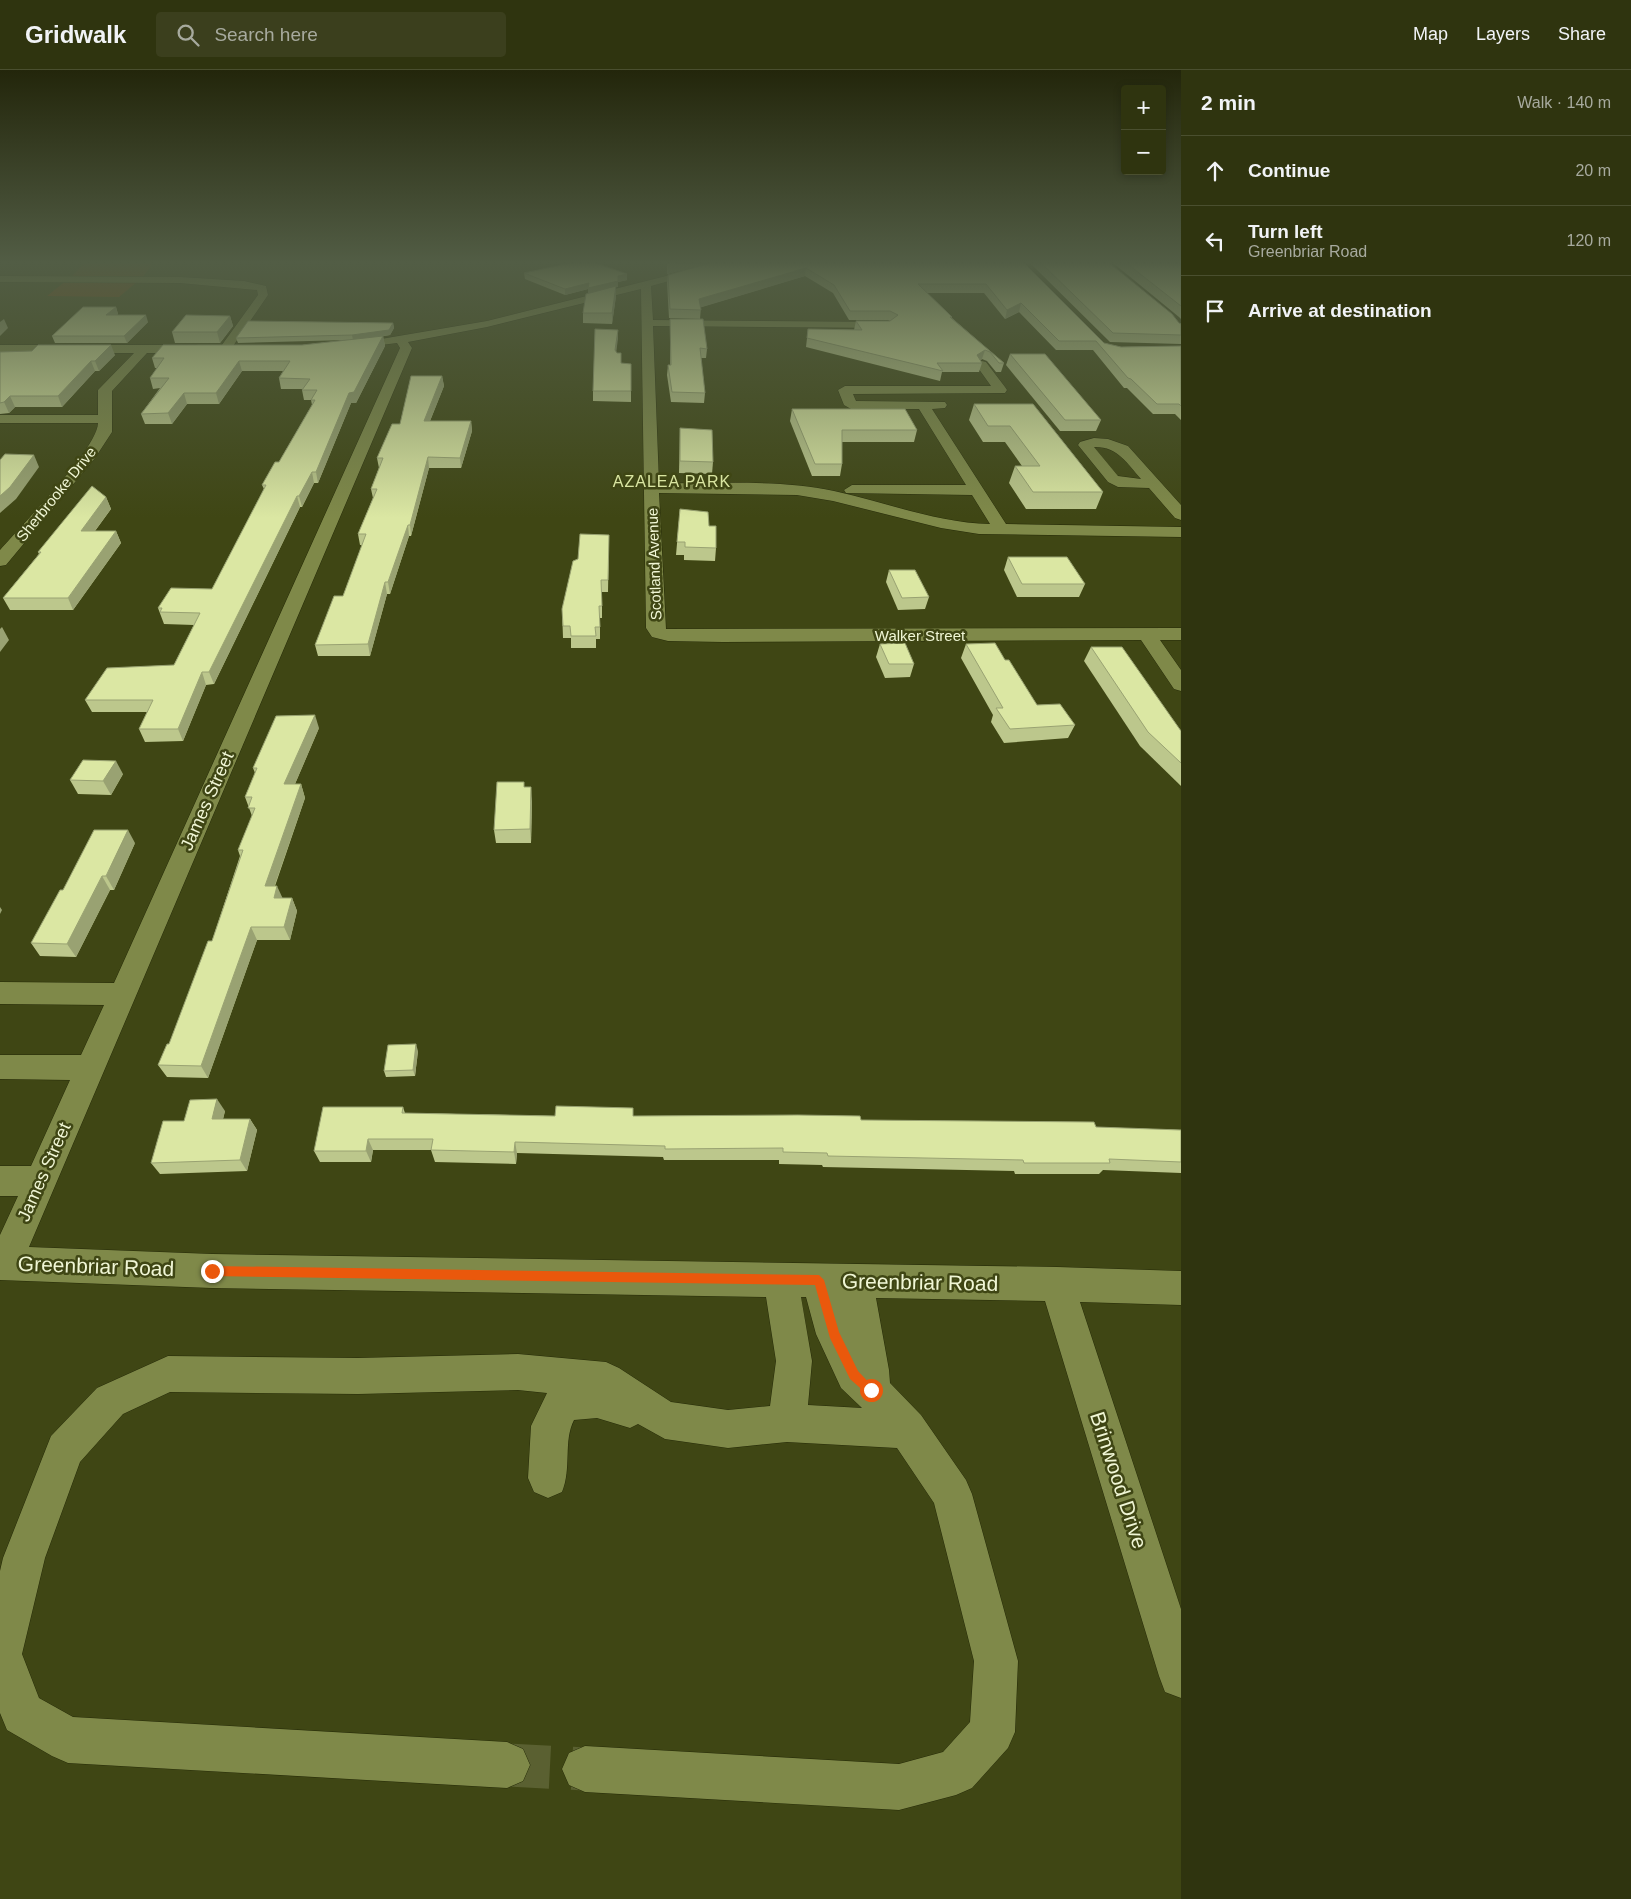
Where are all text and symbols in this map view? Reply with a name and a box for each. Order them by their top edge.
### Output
search box [156,12,506,57]
text: Gridwalk [25,21,126,48]
icon: search [174,21,202,49]
text: Search here [214,24,318,45]
text: Map [1413,24,1448,44]
text: Layers [1476,24,1530,44]
text: Share [1558,24,1606,44]
map controls [1121,85,1166,175]
button: + [1121,85,1166,130]
text: 2 min [1201,91,1256,114]
text: Walk · 140 m [1517,94,1611,111]
button: − [1121,130,1166,175]
icon: ahead [1201,157,1229,185]
text: Continue [1248,160,1330,181]
text: 20 m [1575,162,1611,179]
text: Turn left [1248,221,1323,242]
icon: left [1201,227,1229,255]
text: 120 m [1567,232,1611,249]
text: Greenbriar Road [1248,243,1367,260]
icon: arrive [1201,297,1229,325]
text: Arrive at destination [1248,300,1432,321]
street label: Sherbrooke Drive [13,443,99,545]
district label: AZALEA PARK [613,473,731,490]
street label: Scotland Avenue [644,508,664,620]
street label: Walker Street [875,627,966,644]
street label: James Street [176,748,238,854]
street label: James Street [13,1119,75,1225]
street label: Greenbriar Road [17,1252,175,1280]
route end [201,1260,224,1283]
street label: Greenbriar Road [842,1269,998,1295]
route start [860,1379,883,1402]
street label: Brinwood Drive [1086,1409,1152,1551]

